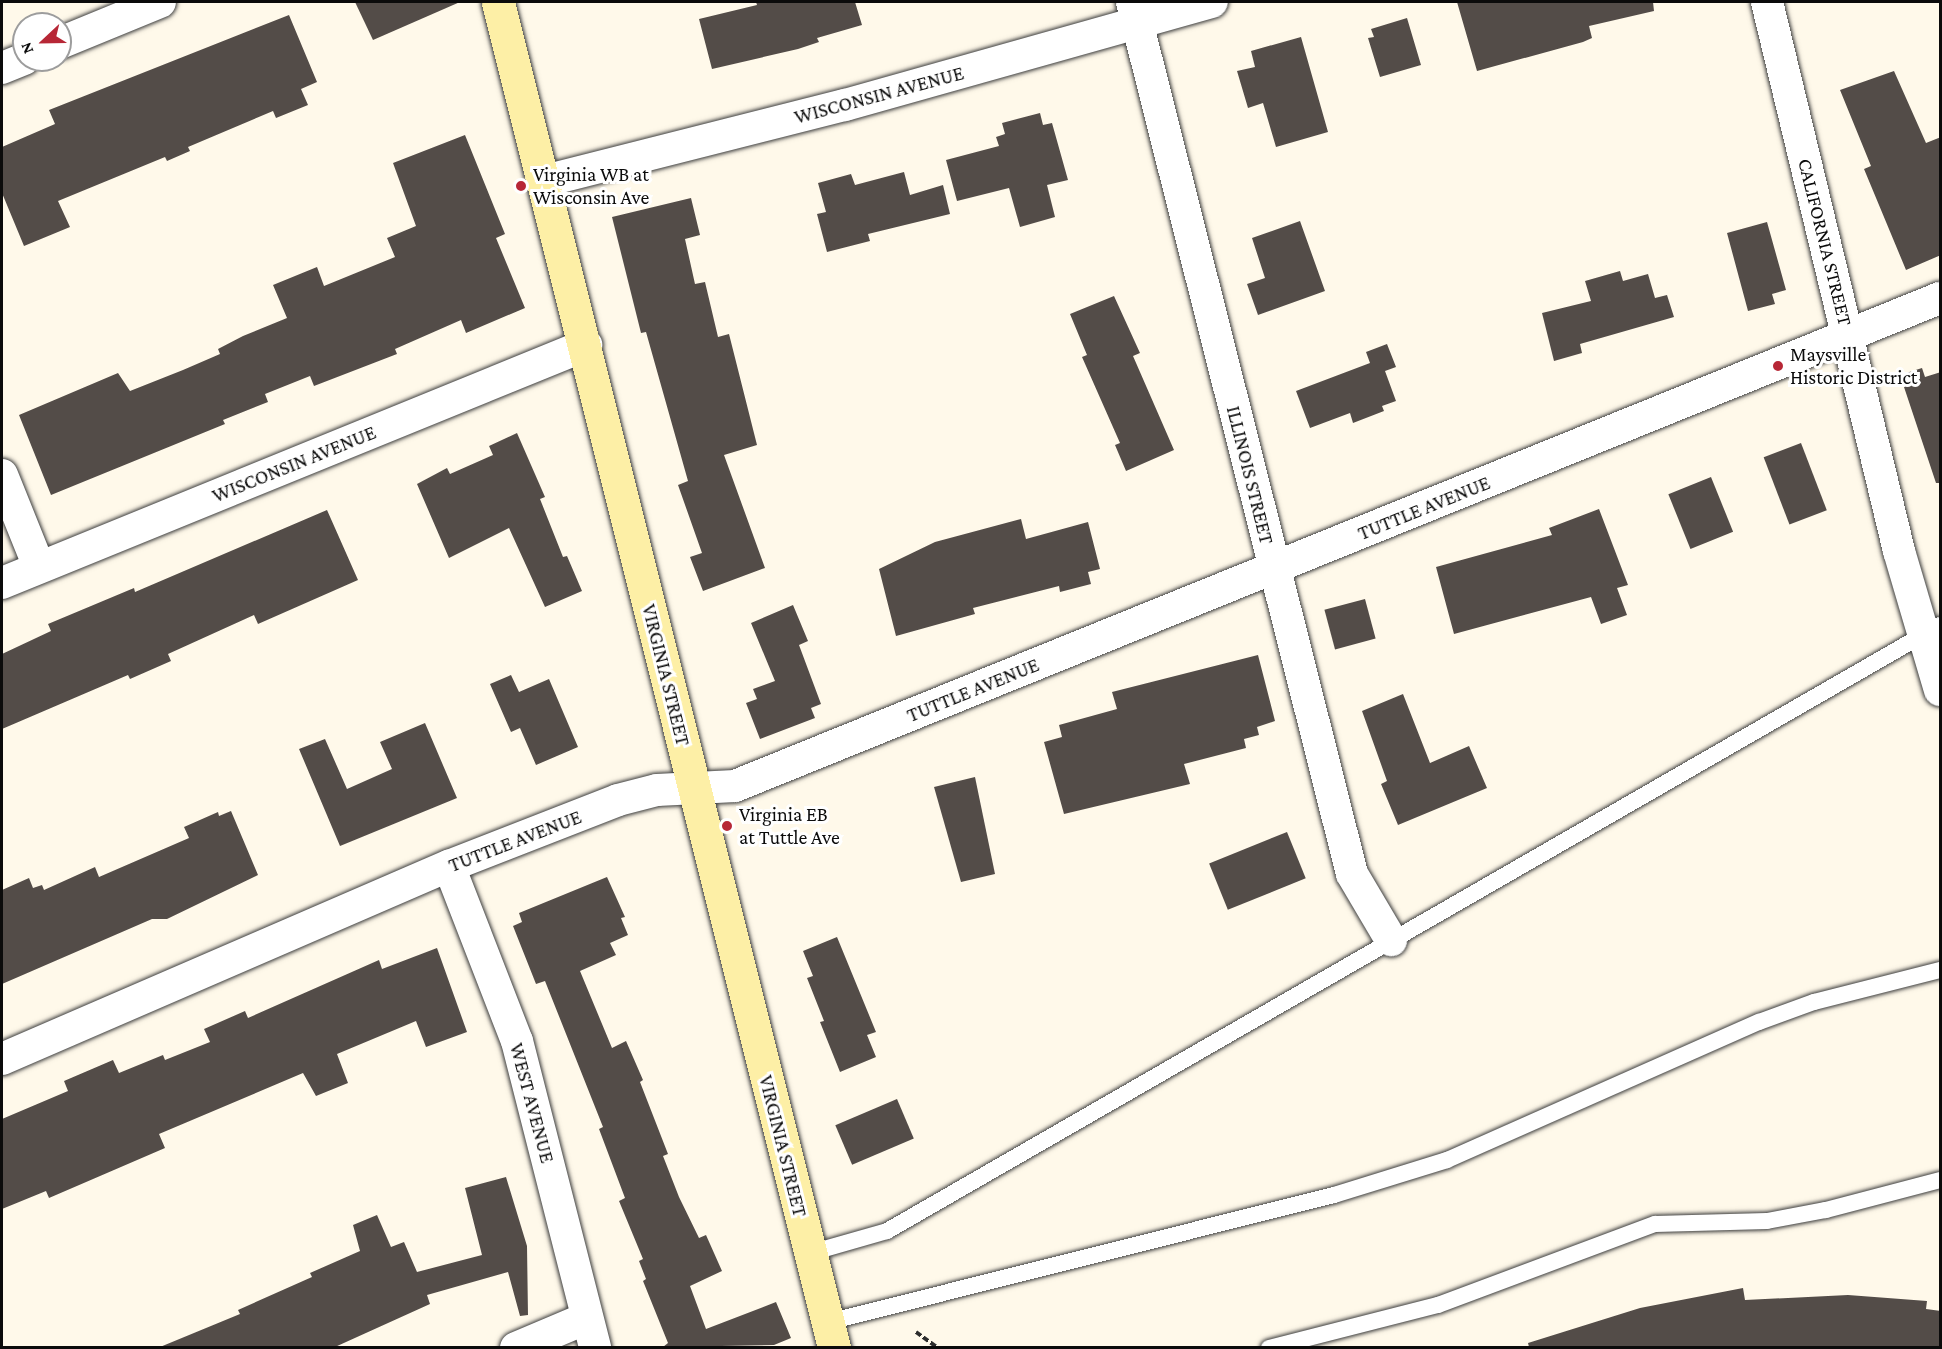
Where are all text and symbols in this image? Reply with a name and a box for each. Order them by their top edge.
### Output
north arrow [12,12,72,72]
text: N [17,40,37,56]
street label: WISCONSIN AVENUE [792,61,966,129]
street label: CALIFORNIA STREET [1793,156,1857,328]
place label: Virginia WB at Wisconsin Ave [533,162,649,209]
marker: Virginia WB at Wisconsin Ave [514,179,528,193]
place label: Maysville Historic District [1790,342,1917,389]
marker: Maysville Historic District [1771,359,1785,373]
street label: ILLINOIS STREET [1221,403,1279,547]
street label: WISCONSIN AVENUE [209,420,379,508]
street label: TUTTLE AVENUE [1354,471,1494,545]
street label: VIRGINIA STREET [637,602,695,748]
street label: TUTTLE AVENUE [903,653,1043,727]
place label: Virginia EB at Tuttle Ave [739,802,840,849]
street label: TUTTLE AVENUE [445,805,585,877]
marker: Virginia EB at Tuttle Ave [720,819,734,833]
street label: WEST AVENUE [504,1040,560,1166]
street label: VIRGINIA STREET [754,1073,812,1219]

